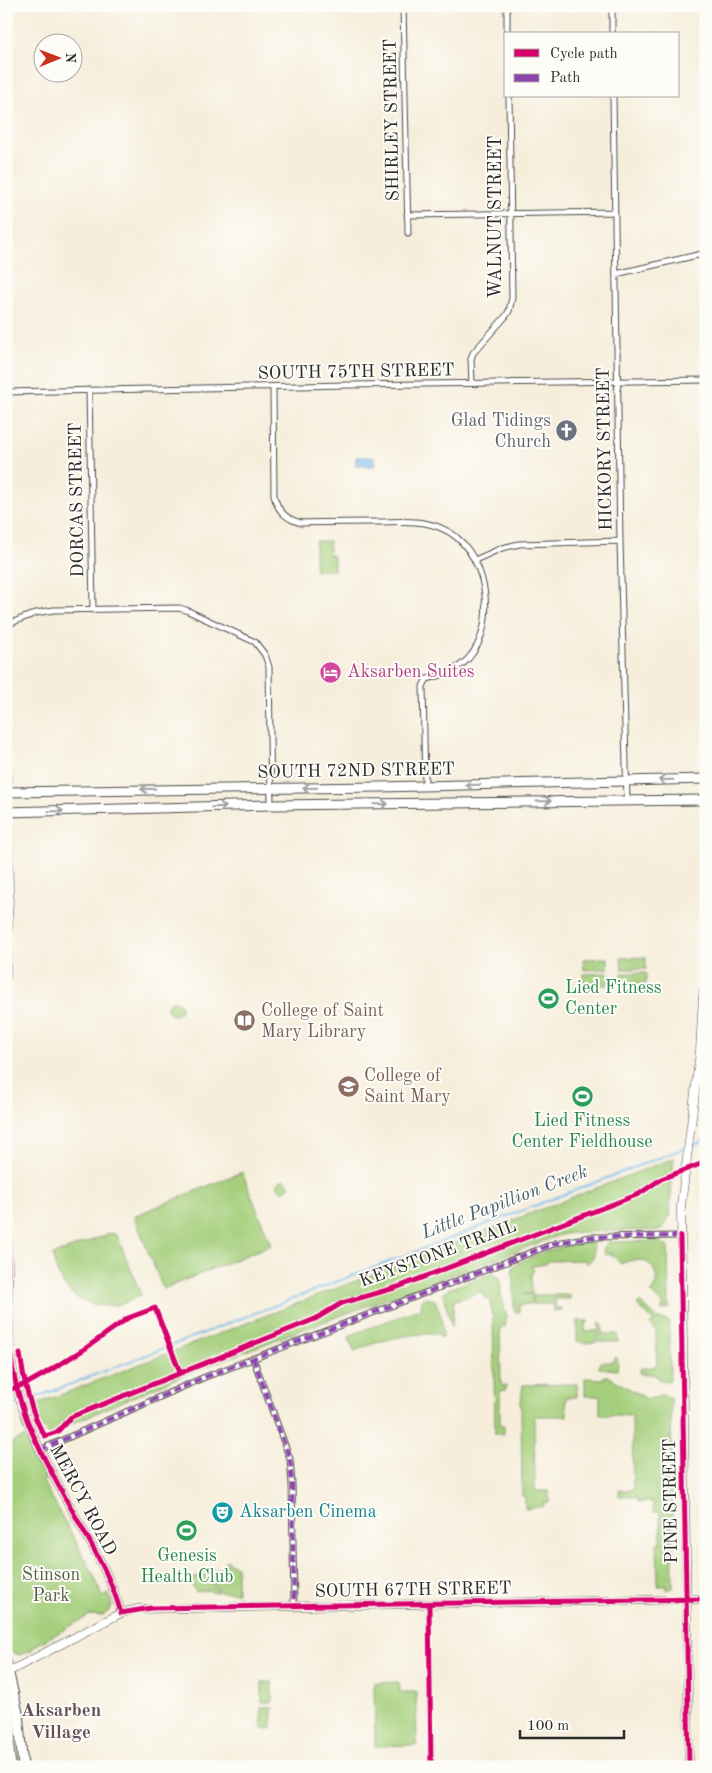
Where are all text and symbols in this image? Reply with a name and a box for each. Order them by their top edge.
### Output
north arrow [32,32,82,82]
legend [504,32,680,98]
street label: SHIRLEY STREET [382,39,402,201]
text: Cycle path [550,47,618,62]
text: N [63,52,77,64]
text: Path [550,71,580,86]
street label: WALNUT STREET [487,136,505,298]
street label: SOUTH 75TH STREET [257,361,455,383]
street label: HICKORY STREET [595,367,615,531]
place label: Glad Tidings Church [451,412,551,451]
church icon: Glad Tidings Church [555,419,579,443]
street label: DORCAS STREET [67,422,87,578]
hotel icon: Aksarben Suites [319,660,343,684]
place label: Aksarben Suites [347,663,475,681]
street label: SOUTH 72ND STREET [257,760,455,782]
one-way arrow [658,775,674,785]
one-way arrow [465,780,481,790]
one-way arrow [302,783,318,793]
one-way arrow [140,784,156,794]
one-way arrow [535,797,551,806]
one-way arrow [372,799,389,809]
one-way arrow [210,802,226,812]
one-way arrow [48,806,64,816]
place label: Lied Fitness Center [565,979,662,1018]
sports icon: Lied Fitness Center [537,986,561,1010]
place label: College of Saint Mary Library [261,1002,384,1041]
library icon: College of Saint Mary Library [233,1009,257,1033]
place label: College of Saint Mary [364,1067,451,1106]
school or university icon: College of Saint Mary [336,1074,360,1098]
sports icon: Lied Fitness Center Fieldhouse [570,1084,594,1108]
place label: Lied Fitness Center Fieldhouse [511,1112,653,1151]
water label: Little Papillion Creek [418,1162,591,1244]
street label: KEYSTONE TRAIL [357,1217,519,1291]
street label: PINE STREET [661,1438,681,1564]
street label: MERCY ROAD [46,1442,120,1558]
theatre icon: Aksarben Cinema [211,1500,235,1524]
place label: Aksarben Cinema [239,1503,377,1521]
sports icon: Genesis Health Club [175,1519,199,1543]
place label: Genesis Health Club [140,1547,234,1586]
park label: Stinson Park [22,1566,81,1605]
street label: SOUTH 67TH STREET [314,1579,512,1601]
district label: Aksarben Village [21,1702,101,1743]
scale bar [520,1708,623,1740]
text: 100 m [527,1719,569,1734]

